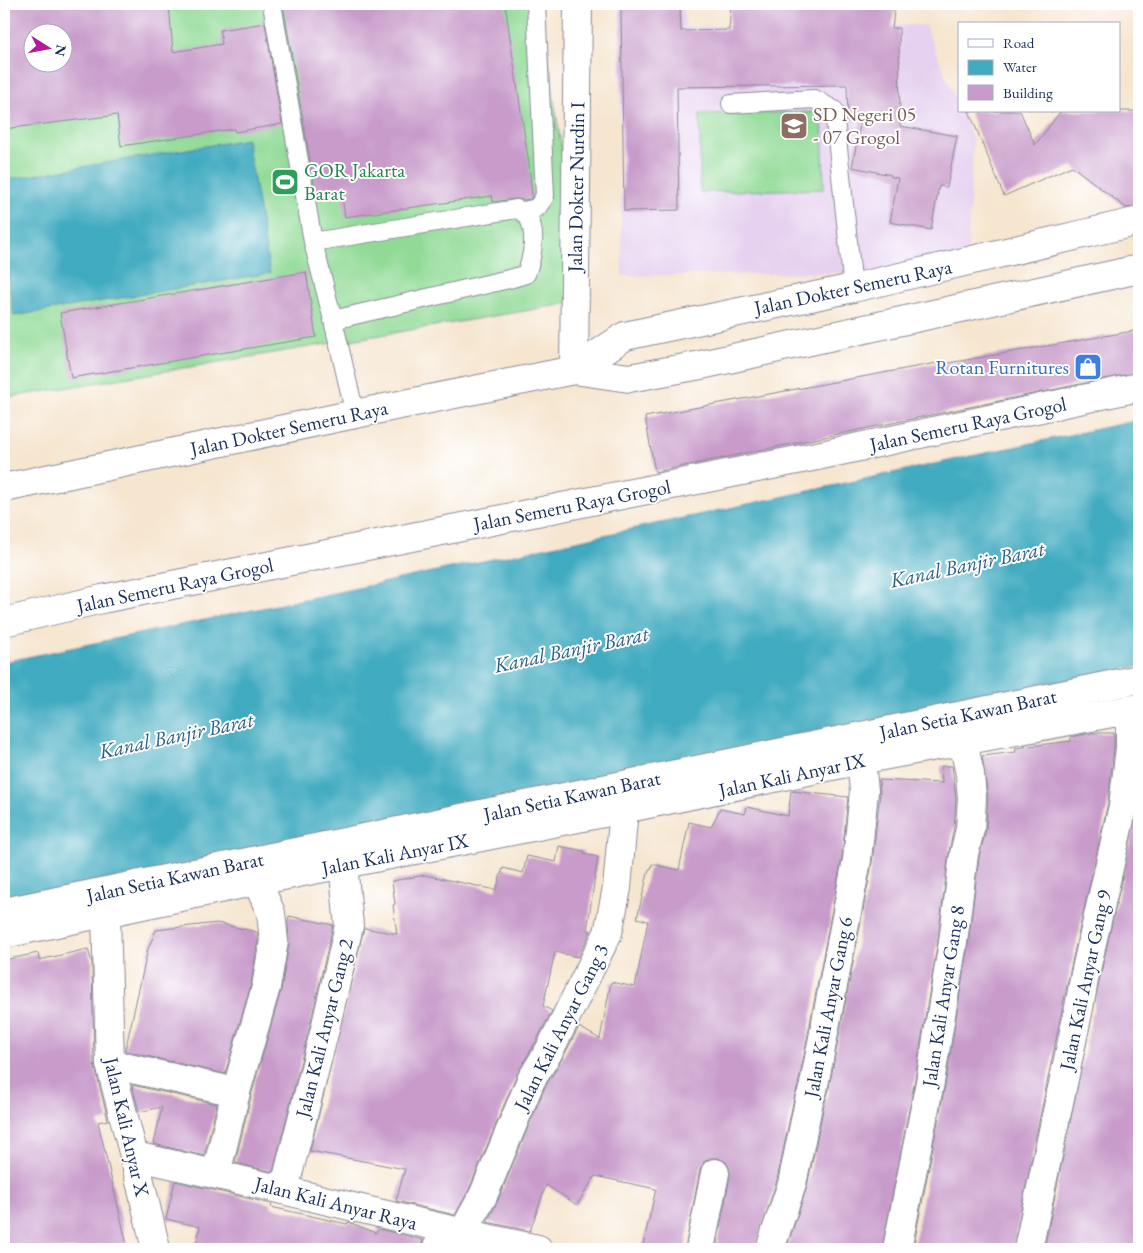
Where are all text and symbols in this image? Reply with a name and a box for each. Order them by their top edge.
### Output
north arrow [22,22,72,72]
legend [958,22,1120,112]
text: Road [1003,33,1035,52]
text: N [51,43,71,58]
text: Water [1003,57,1037,76]
text: Building [1003,83,1053,102]
street label: Jalan Dokter Nurdin I [561,101,590,274]
place label: SD Negeri 05 - 07 Grogol [813,101,916,150]
school or university icon: SD Negeri 05 - 07 Grogol [779,111,809,141]
place label: GOR Jakarta Barat [304,157,405,206]
sports icon: GOR Jakarta Barat [270,167,300,197]
street label: Jalan Dokter Semeru Raya [750,253,954,321]
shop icon: Rotan Furnitures [1073,352,1103,382]
place label: Rotan Furnitures [935,354,1069,380]
street label: Jalan Semeru Raya Grogol [865,390,1069,458]
street label: Jalan Dokter Semeru Raya [186,394,390,462]
street label: Jalan Semeru Raya Grogol [469,473,673,537]
water label: Kanal Banjir Barat [886,534,1048,594]
street label: Jalan Semeru Raya Grogol [72,551,276,619]
water label: Kanal Banjir Barat [490,619,652,679]
street label: Jalan Setia Kawan Barat [875,682,1060,746]
water label: Kanal Banjir Barat [95,705,257,765]
street label: Jalan Kali Anyar IX [714,747,868,804]
street label: Jalan Setia Kawan Barat [479,764,664,828]
street label: Jalan Kali Anyar IX [317,827,471,881]
street label: Jalan Setia Kawan Barat [82,845,267,909]
street label: Jalan Kali Anyar Gang 9 [1053,887,1117,1074]
street label: Jalan Kali Anyar Gang 8 [915,903,970,1091]
street label: Jalan Kali Anyar Gang 6 [797,914,858,1102]
street label: Jalan Kali Anyar Gang 2 [289,935,359,1122]
street label: Jalan Kali Anyar Gang 3 [507,939,614,1116]
street label: Jalan Kali Anyar X [98,1053,156,1199]
street label: Jalan Kali Anyar Raya [250,1170,420,1236]

